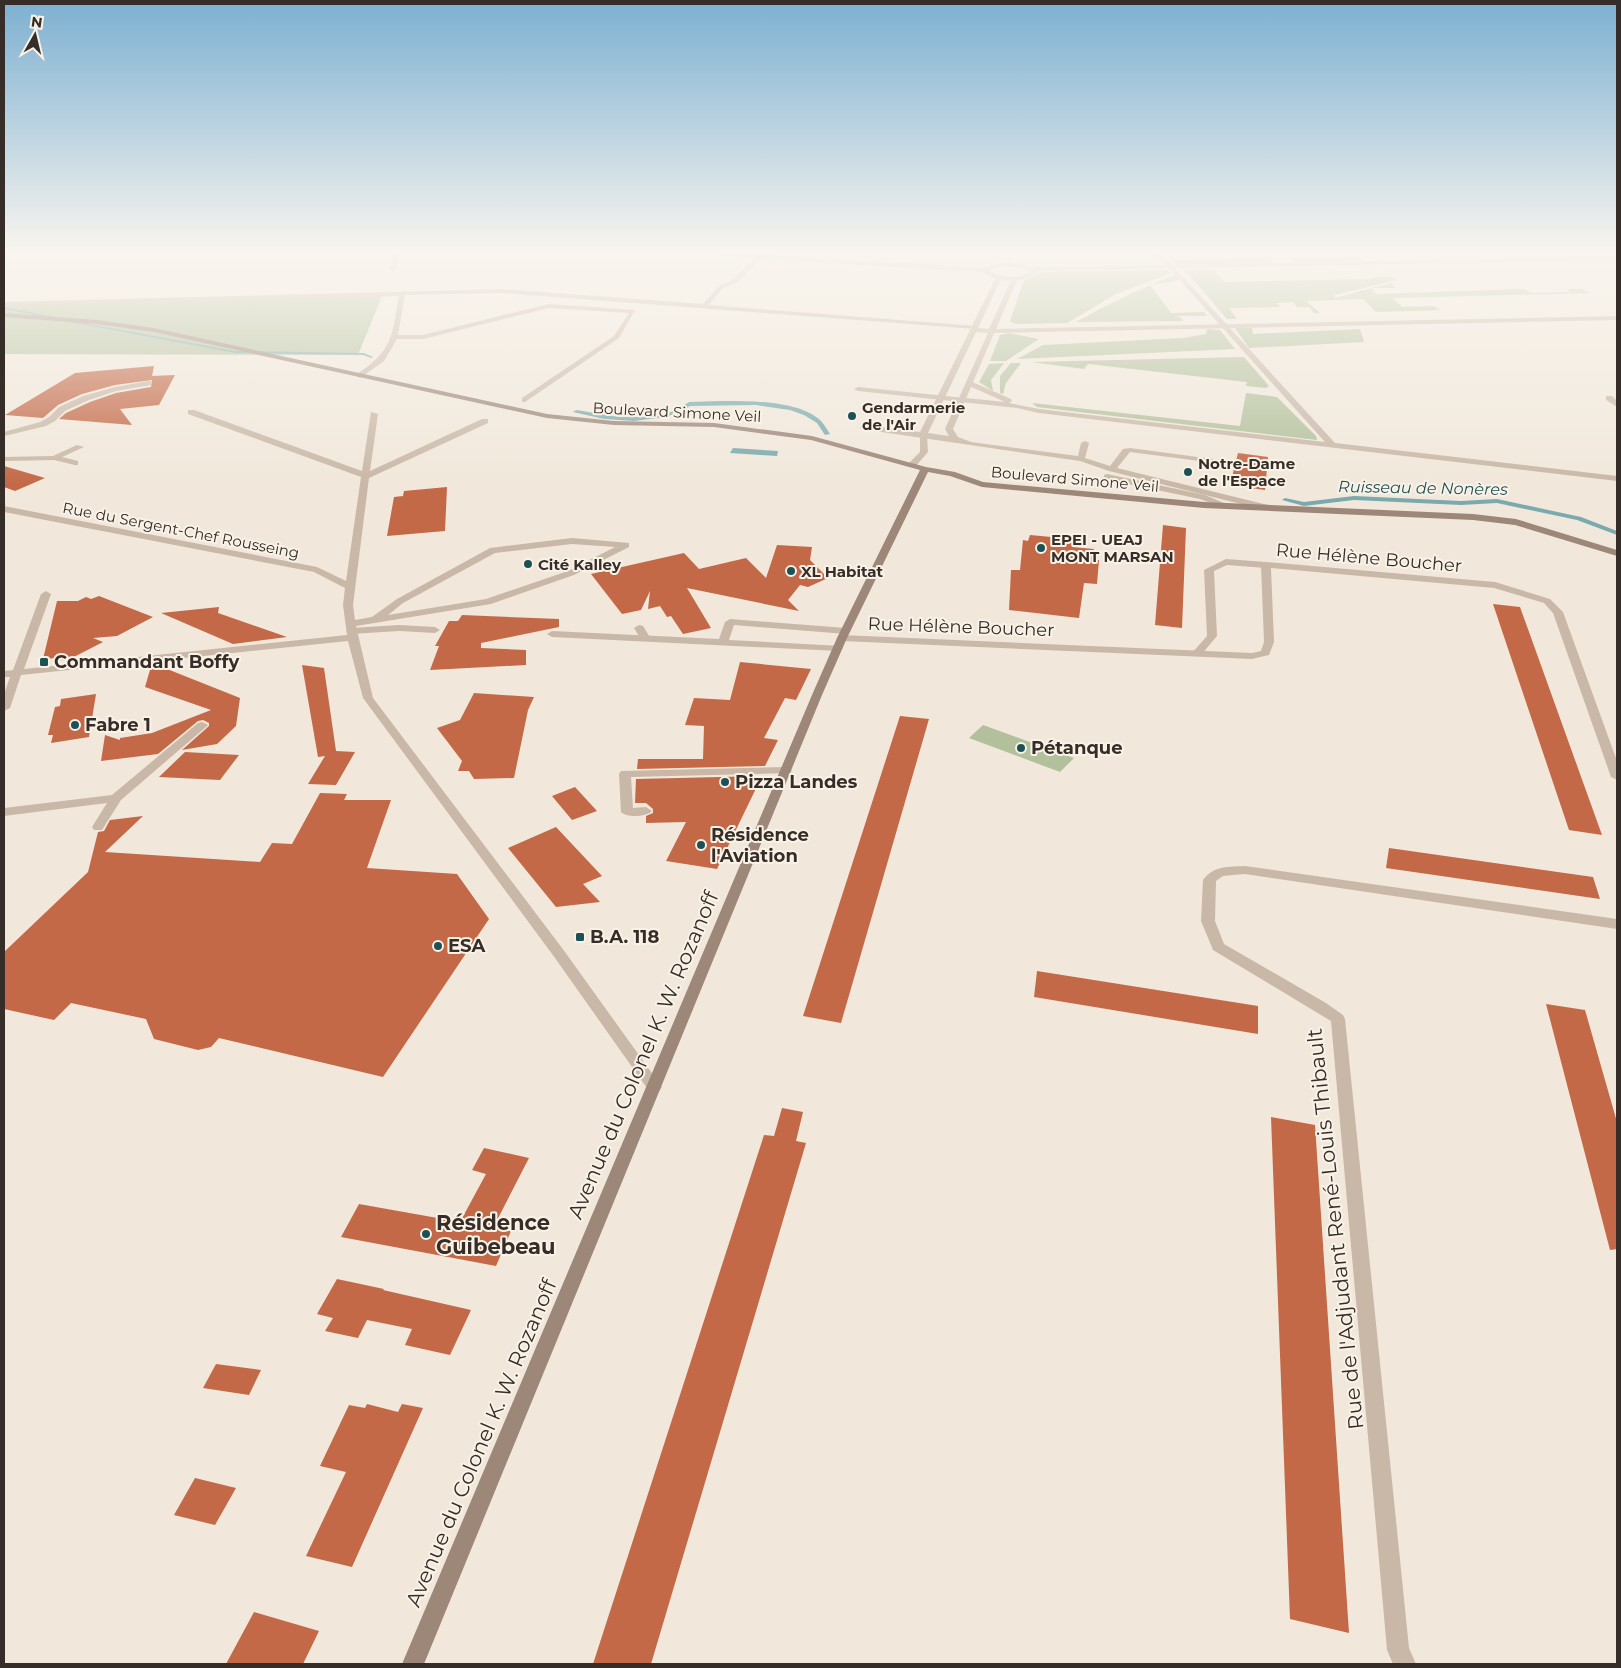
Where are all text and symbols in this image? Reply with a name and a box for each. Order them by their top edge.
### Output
north arrow [10,10,60,60]
text: N [30,12,44,32]
street label: Boulevard Simone Veil [592,398,762,426]
place label: Gendarmerie de l'Air [862,398,965,434]
marker: Gendarmerie de l'Air [846,410,858,422]
place label: Notre-Dame de l'Espace [1198,454,1295,490]
street label: Boulevard Simone Veil [990,462,1160,496]
marker: Notre-Dame de l'Espace [1182,466,1194,478]
water label: Ruisseau de Nonères [1338,477,1508,499]
street label: Rue du Sergent-Chef Rousseing [61,498,301,562]
place label: EPEI - UEAJ MONT MARSAN [1051,530,1174,566]
street label: Rue Hélène Boucher [1275,539,1463,577]
marker: EPEI - UEAJ MONT MARSAN [1035,542,1047,554]
place label: Cité Kalley [538,555,622,574]
marker: Cité Kalley [522,558,534,570]
place label: XL Habitat [801,562,883,581]
marker: XL Habitat [785,565,797,577]
street label: Rue Hélène Boucher [867,613,1055,641]
place label: Commandant Boffy [54,651,239,673]
marker: Commandant Boffy [38,656,50,668]
place label: Fabre 1 [85,714,151,736]
marker: Fabre 1 [69,719,81,731]
place label: Pétanque [1031,737,1123,759]
marker: Pétanque [1015,742,1027,754]
place label: Pizza Landes [735,771,858,793]
marker: Pizza Landes [719,776,731,788]
place label: Résidence l'Aviation [711,824,809,867]
marker: Résidence l'Aviation [695,839,707,851]
street label: Avenue du Colonel K. W. Rozanoff [562,887,724,1223]
place label: B.A. 118 [590,926,659,948]
marker: B.A. 118 [574,931,586,943]
place label: ESA [448,935,486,957]
marker: ESA [432,940,444,952]
street label: Rue de l'Adjudant René-Louis Thibault [1301,1027,1369,1431]
place label: Résidence Guibebeau [436,1210,556,1259]
marker: Résidence Guibebeau [420,1228,432,1240]
street label: Avenue du Colonel K. W. Rozanoff [400,1275,562,1611]

